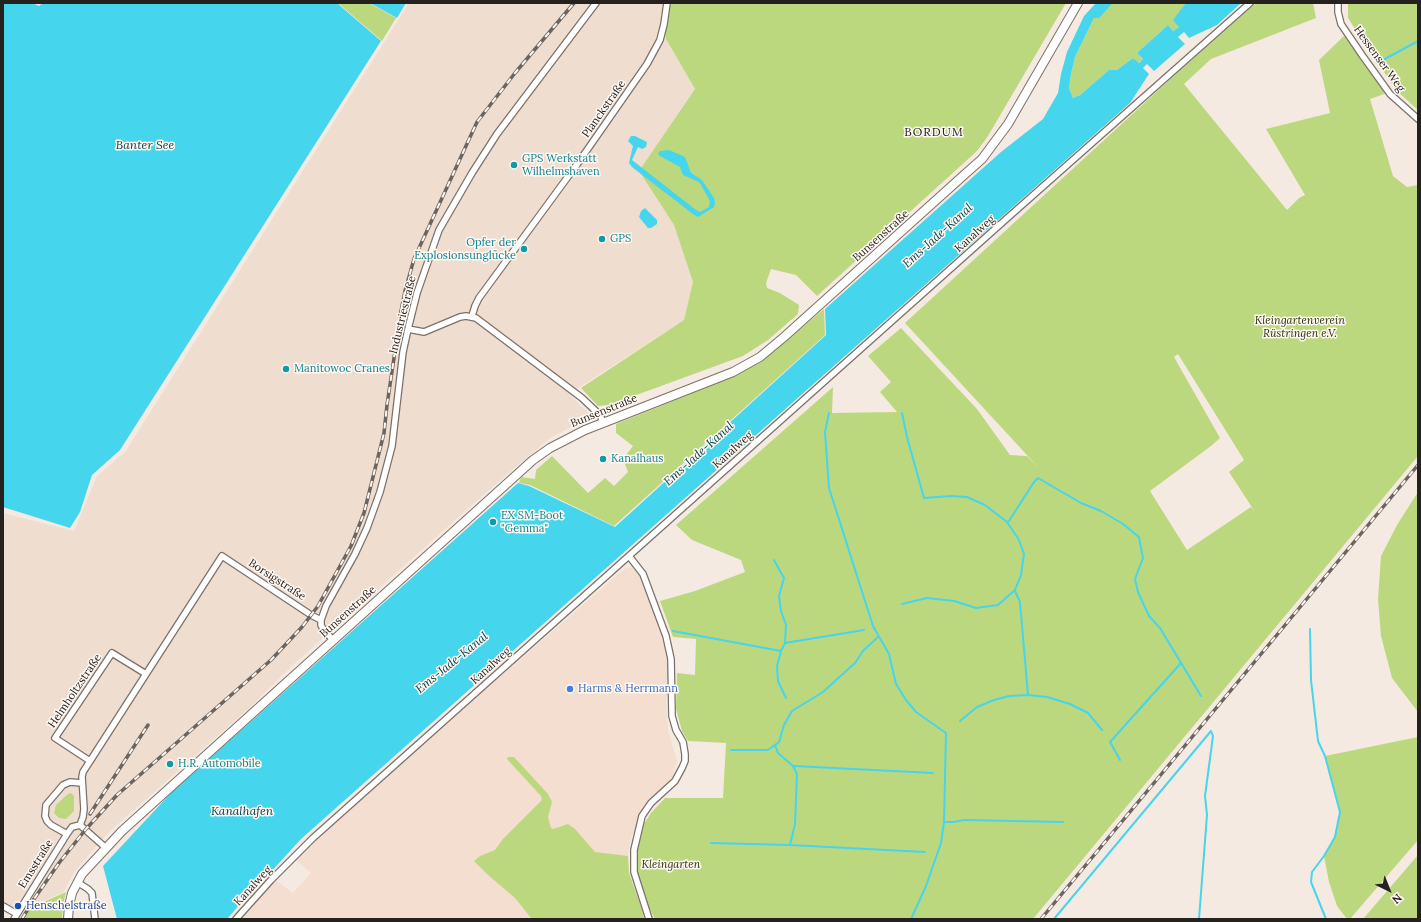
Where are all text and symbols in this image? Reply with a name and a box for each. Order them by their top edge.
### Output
street label: Hessenser Weg [1351,23,1407,95]
street label: Planckstraße [579,78,629,140]
district label: BORDUM [904,126,964,140]
water label: Banter See [116,139,174,153]
place label: GPS Werkstatt Wilhelmshaven [522,152,600,178]
marker: GPS Werkstatt Wilhelmshaven [509,160,519,170]
water label: Ems-Jade-Kanal [900,201,976,271]
street label: Bunsenstraße [850,207,912,265]
street label: Kanalweg [952,213,998,255]
place label: GPS [610,232,631,246]
marker: GPS [597,234,607,244]
place label: Opfer der Explosionsunglücke [414,236,516,262]
marker: Opfer der Explosionsunglücke [519,244,529,254]
street label: Industriestraße [387,275,419,355]
park label: Kleingartenverein Rüstringen e.V. [1255,314,1345,340]
place label: Manitowoc Cranes [294,362,390,376]
marker: Manitowoc Cranes [281,364,291,374]
street label: Bunsenstraße [569,392,639,430]
water label: Ems-Jade-Kanal [661,419,737,489]
street label: Kanalweg [710,429,756,471]
place label: Kanalhaus [611,452,663,466]
marker: Kanalhaus [598,454,608,464]
place label: EX SM-Boot "Gemma" [501,509,563,535]
marker: EX SM-Boot "Gemma" [488,517,498,527]
street label: Borsigstraße [246,557,308,603]
street label: Bunsenstraße [317,583,379,641]
water label: Ems-Jade-Kanal [413,629,491,697]
street label: Kanalweg [468,645,514,687]
street label: Helmholtzstraße [45,652,105,730]
place label: Harms & Herrmann [578,682,678,696]
marker: Harms & Herrmann [565,684,575,694]
place label: H.R. Automobile [178,757,261,771]
marker: H.R. Automobile [165,759,175,769]
water label: Kanalhafen [211,805,273,819]
street label: Emsstraße [16,837,56,891]
park label: Kleingarten [642,858,700,872]
street label: Kanalweg [231,864,275,908]
north arrow [1369,870,1409,910]
text: N [1389,891,1405,907]
place label: Henschelstraße [26,899,107,913]
marker: Henschelstraße [13,901,23,911]

